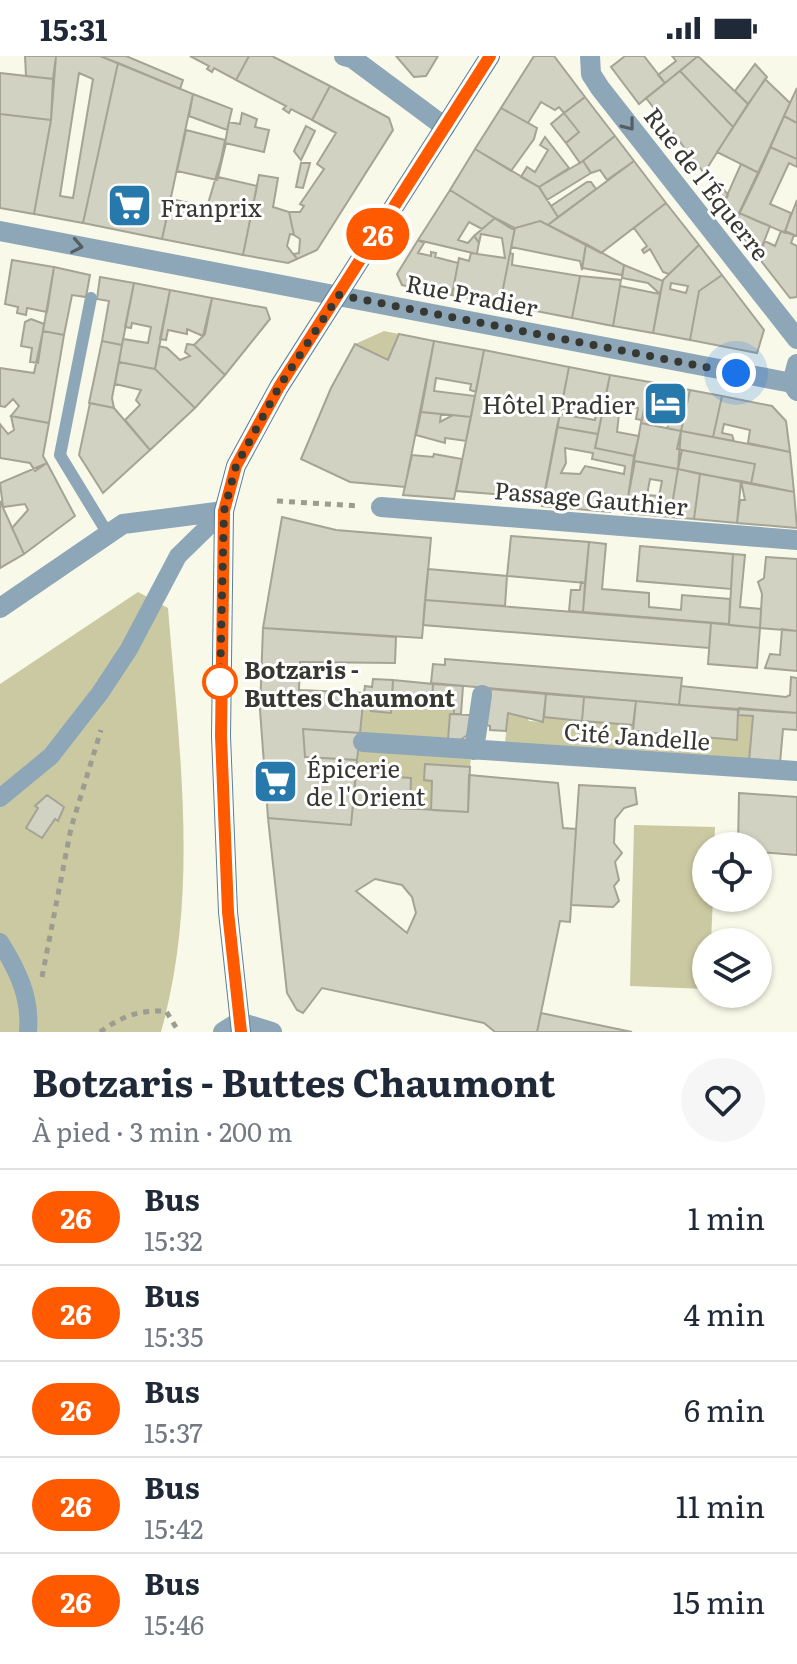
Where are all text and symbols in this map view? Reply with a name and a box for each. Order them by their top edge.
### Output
text: 15:31 [40,6,108,50]
street label: Rue de l'Équerre [637,99,779,267]
one-way arrow [619,116,634,130]
supermarket icon: Franprix [105,182,153,230]
place label: Franprix [160,189,262,224]
line badge: 26 [342,208,414,260]
text: 26 [362,213,394,255]
one-way arrow [69,237,83,254]
street label: Rue Pradier [403,264,542,324]
your location [716,353,756,393]
hotel icon: Hôtel Pradier [642,379,690,427]
place label: Hôtel Pradier [482,386,636,421]
street label: Passage Gauthier [493,471,690,523]
place label: Botzaris - Buttes Chaumont [244,651,455,714]
marker: Botzaris - Buttes Chaumont [203,665,237,699]
street label: Cité Jandelle [563,712,711,758]
place label: Épicerie de l'Orient [306,750,426,813]
supermarket icon: Épicerie de l'Orient [251,757,299,805]
map controls [692,832,772,1008]
button: locate [692,832,772,912]
button: layers [692,928,772,1008]
text: Botzaris - Buttes Chaumont [32,1052,555,1109]
button: heart [681,1058,765,1142]
text: À pied · 3 min · 200 m [32,1111,293,1150]
text: Bus [144,1176,200,1220]
text: 1 min [688,1195,765,1239]
text: 26 [60,1196,92,1238]
text: 15:32 [144,1220,203,1259]
text: Bus [144,1272,200,1316]
text: 4 min [684,1291,765,1335]
text: 26 [60,1292,92,1334]
text: 15:35 [144,1316,203,1355]
text: Bus [144,1368,200,1412]
text: 6 min [684,1387,765,1431]
text: 26 [60,1388,92,1430]
text: 15:37 [144,1412,203,1451]
text: Bus [144,1464,200,1508]
text: 11 min [676,1483,765,1527]
text: 26 [60,1484,92,1526]
text: 15:42 [144,1508,203,1547]
text: Bus [144,1560,200,1604]
text: 15 min [673,1579,765,1623]
text: 26 [60,1580,92,1622]
text: 15:46 [144,1604,204,1643]

